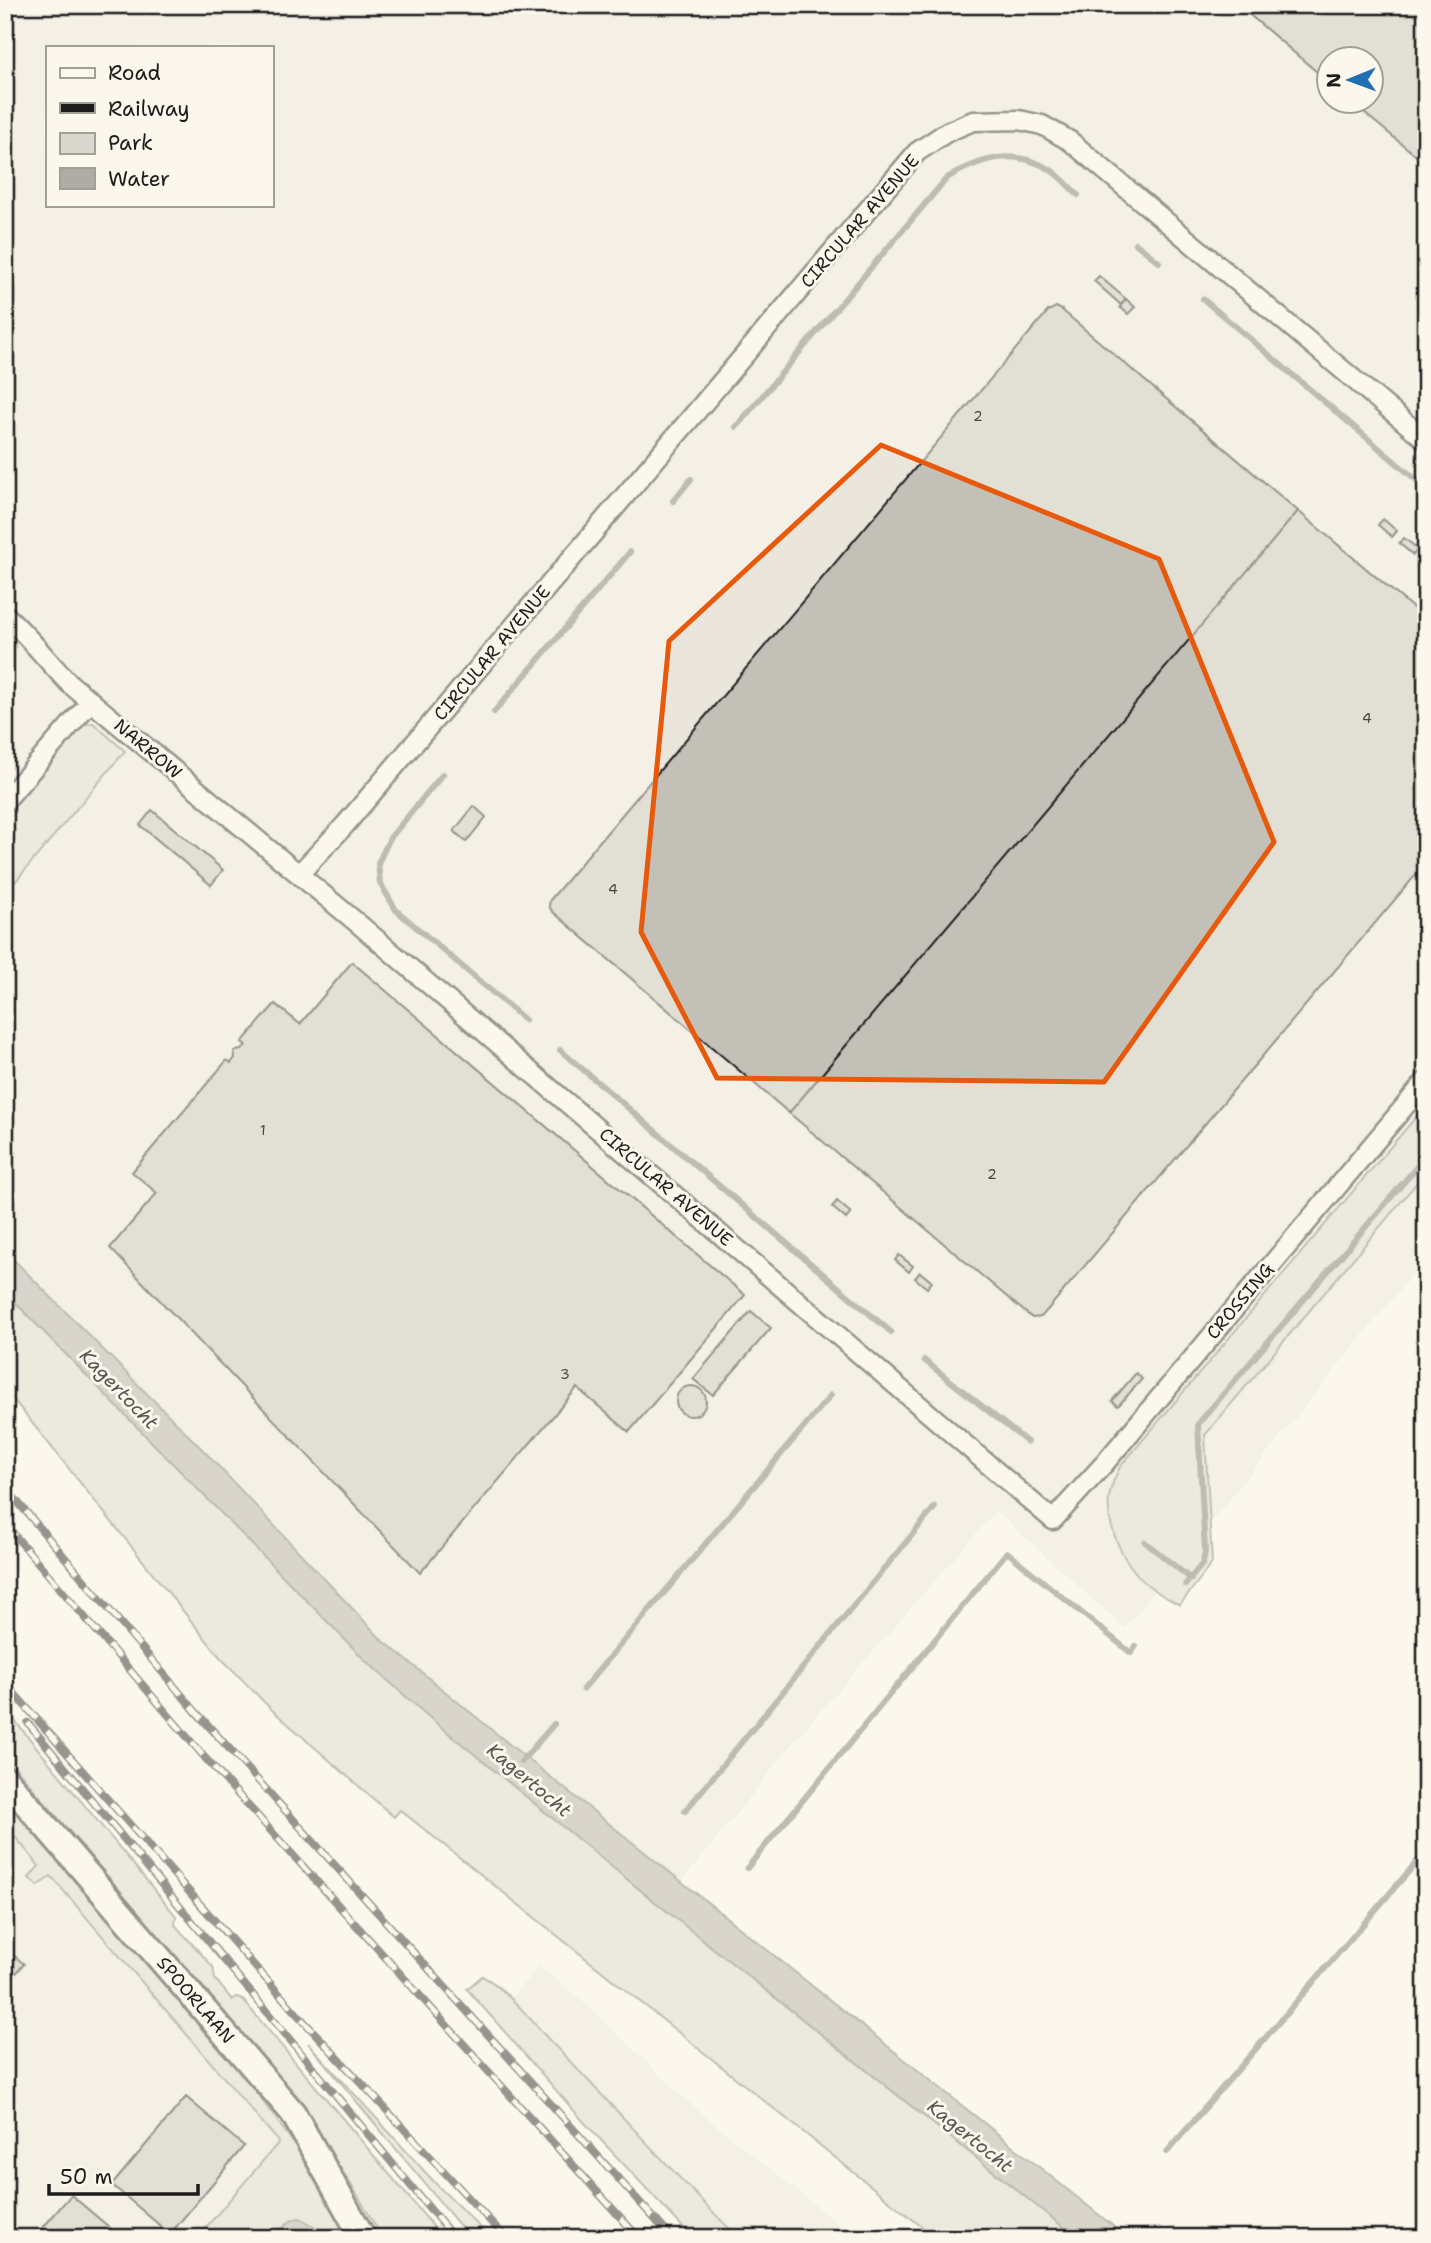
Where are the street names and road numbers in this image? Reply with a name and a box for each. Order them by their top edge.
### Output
street label: CIRCULAR AVENUE [795,149,925,293]
street label: CIRCULAR AVENUE [428,580,556,726]
street label: NARROW [109,714,187,784]
street label: CIRCULAR AVENUE [594,1122,738,1252]
street label: CROSSING [1201,1257,1279,1344]
street label: SPOORLAAN [151,1952,240,2049]

